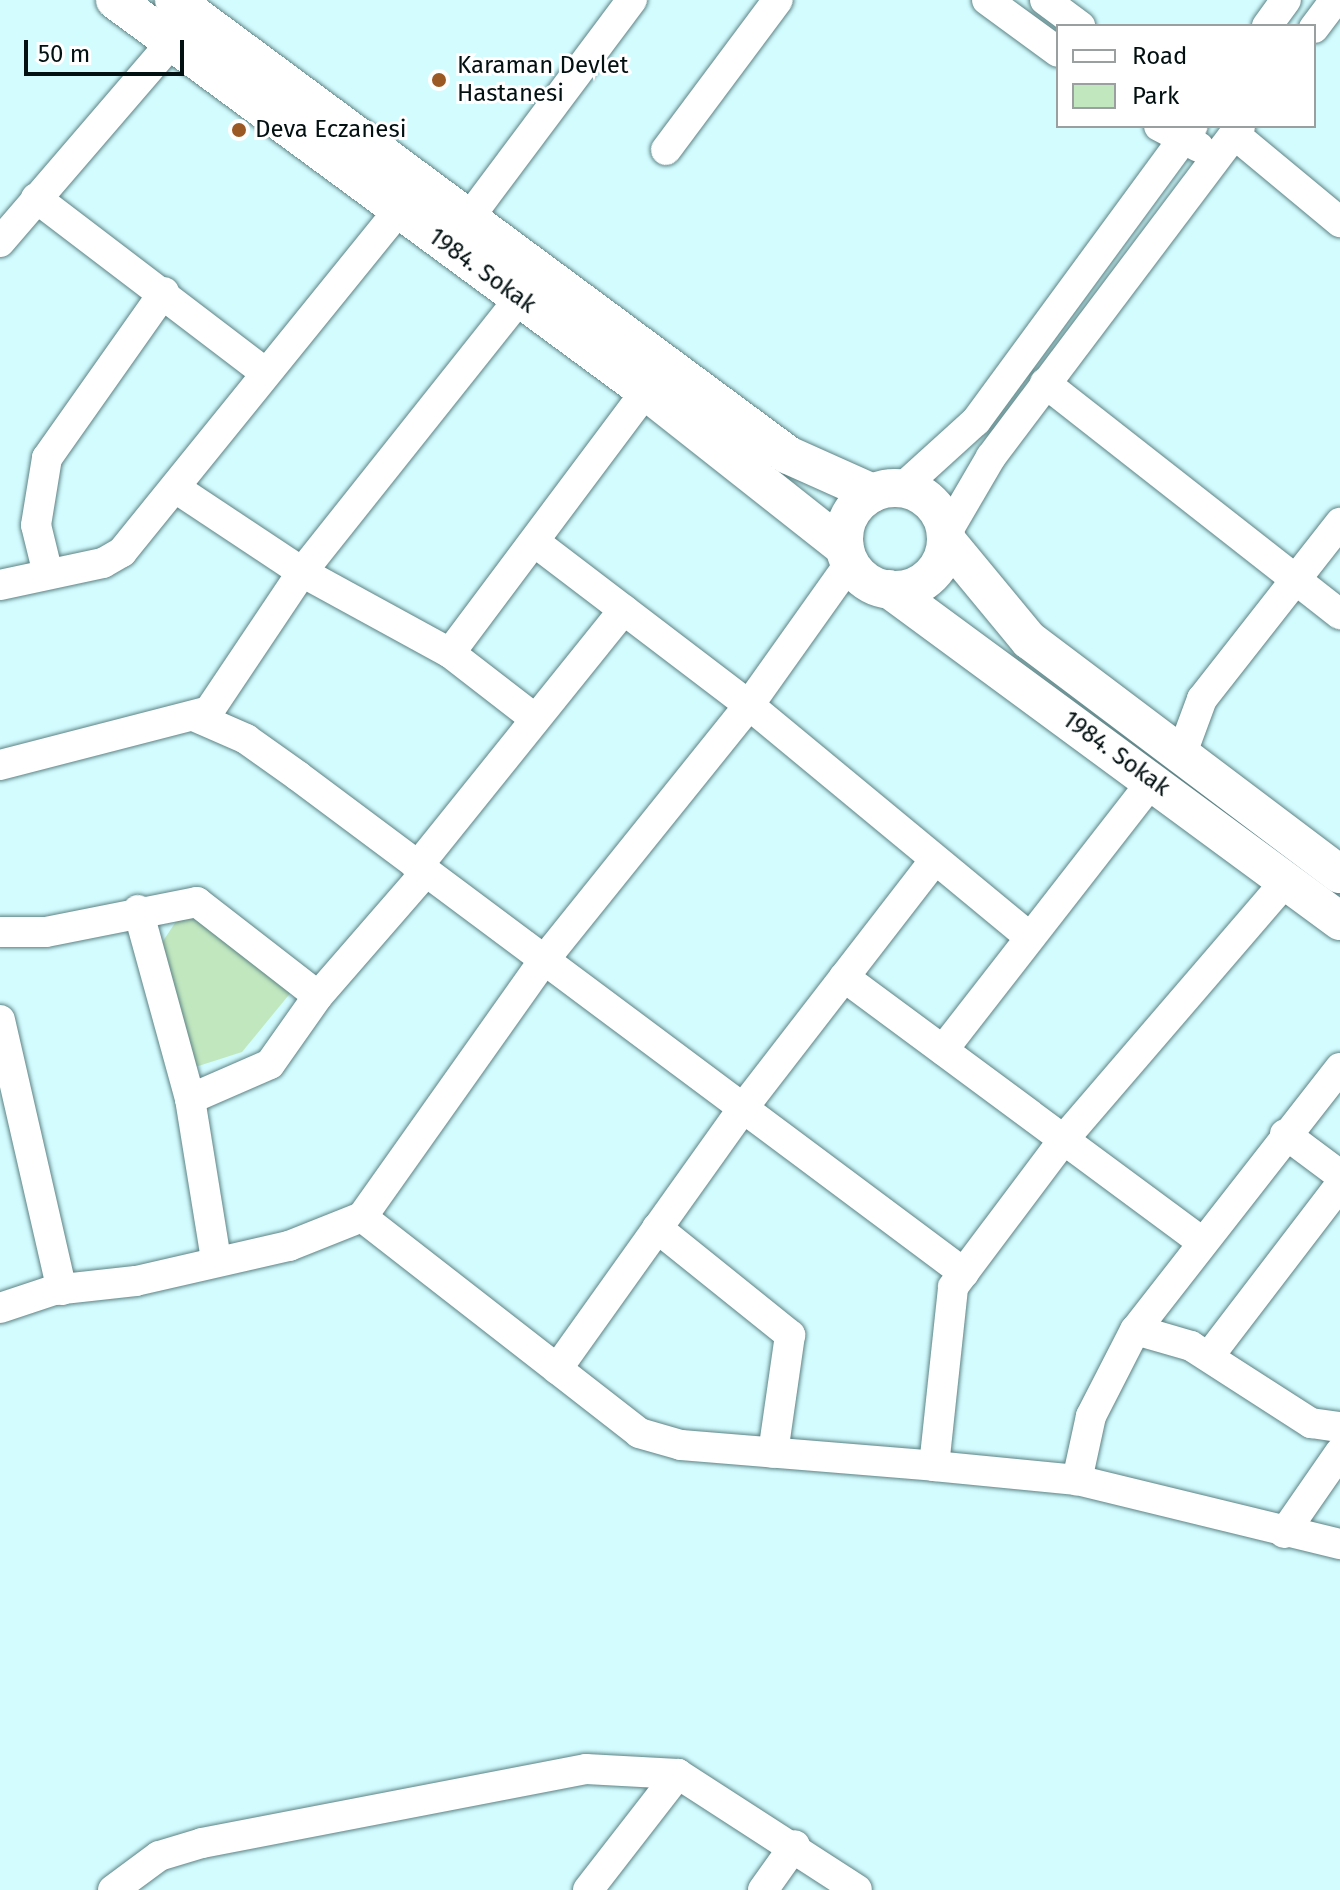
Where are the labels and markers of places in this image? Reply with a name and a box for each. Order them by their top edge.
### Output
place label: Karaman Devlet Hastanesi [457,52,628,108]
marker: Karaman Devlet Hastanesi [428,69,450,91]
place label: Deva Eczanesi [255,116,406,144]
marker: Deva Eczanesi [230,121,248,139]

